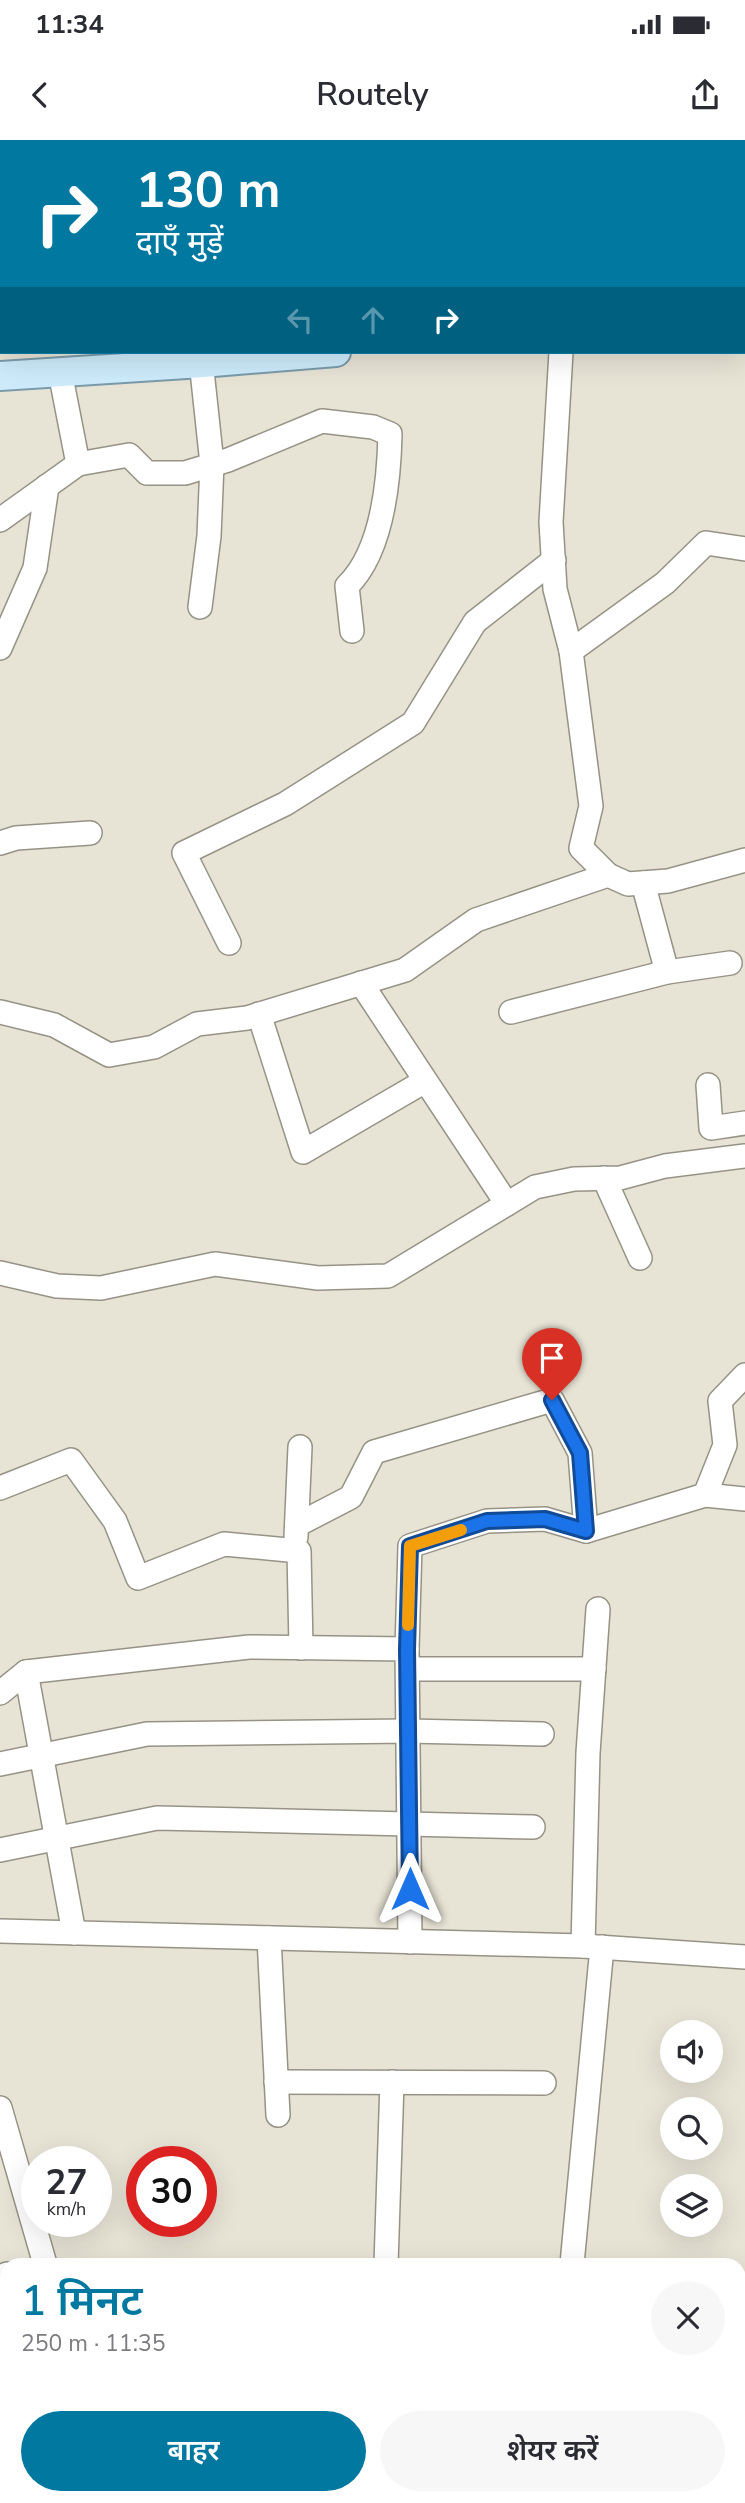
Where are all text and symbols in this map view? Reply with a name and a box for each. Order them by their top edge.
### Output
text: 11:34 [35,7,104,42]
text: Routely [316,73,429,116]
icon: back [21,76,59,114]
icon: share [686,76,724,114]
text: 130 m [136,157,280,224]
icon: right [21,168,112,259]
text: दाएँ मुड़ें [136,221,223,264]
icon: left [281,301,319,339]
icon: ahead [354,301,392,339]
icon: right [427,301,465,339]
pin [522,1328,582,1400]
icon: arrive [533,1339,571,1377]
position arrow [373,1852,447,1926]
map controls [660,2020,723,2237]
button: sound [660,2020,723,2083]
button: search [660,2097,723,2160]
speed limit sign: 30 [126,2146,217,2237]
text: 27 [45,2159,88,2206]
button: layers [660,2174,723,2237]
text: km/h [47,2197,86,2221]
text: 1 मिनट [21,2273,143,2330]
button: close [651,2281,725,2355]
text: 250 m · 11:35 [21,2328,166,2359]
button: बाहर [21,2411,366,2491]
button: शेयर करें [380,2411,725,2491]

